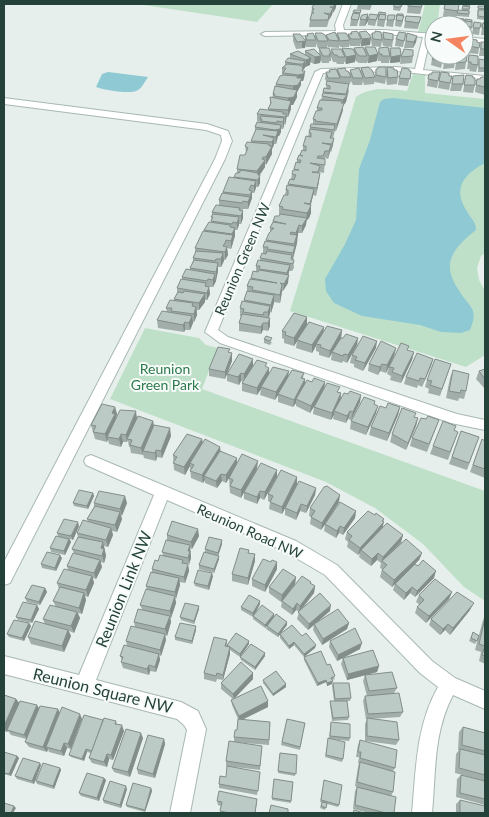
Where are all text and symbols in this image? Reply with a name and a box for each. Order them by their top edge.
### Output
north arrow [424,15,474,65]
text: N [426,29,445,44]
street label: Reunion Green NW [211,200,274,318]
park label: Reunion Green Park [131,360,200,393]
street label: Reunion Road NW [195,500,306,562]
street label: Reunion Link NW [91,528,155,650]
street label: Reunion Square NW [31,663,175,717]

